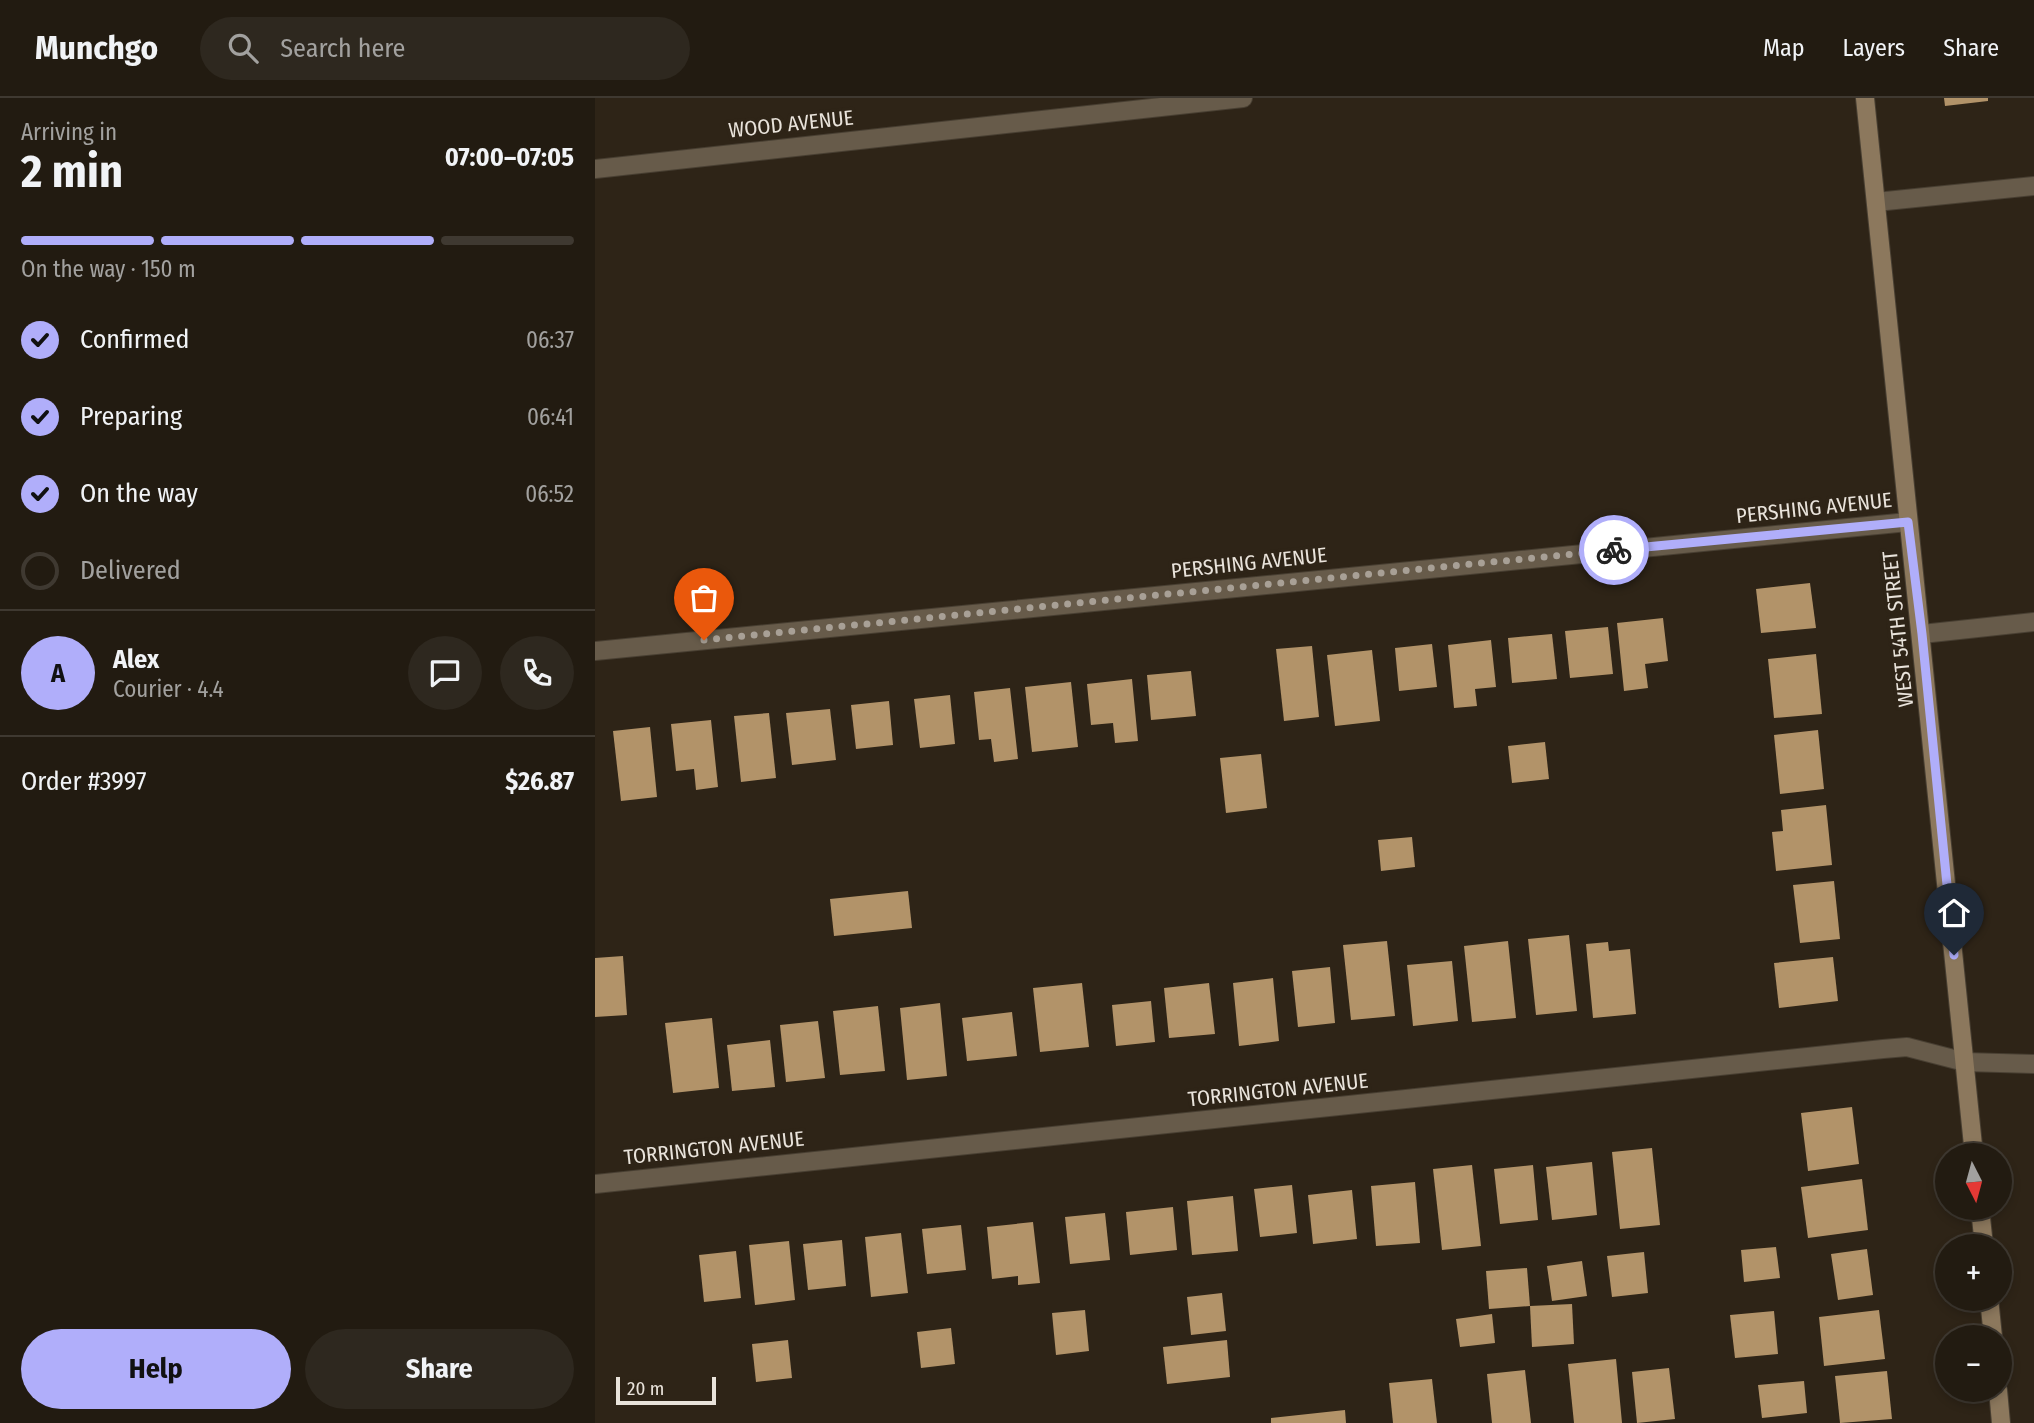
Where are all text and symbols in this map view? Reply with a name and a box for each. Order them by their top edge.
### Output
search box [200,17,690,80]
text: Munchgo [35,28,158,68]
icon: search [224,29,262,67]
text: Search here [280,33,405,64]
text: Map [1763,34,1805,62]
text: Layers [1843,34,1905,62]
text: Share [1943,34,1999,62]
street label: WOOD AVENUE [727,104,855,143]
text: Arriving in [21,118,117,146]
text: 07:00–07:05 [445,142,574,173]
text: 2 min [21,144,123,199]
text: On the way · 150 m [21,255,196,283]
icon: check [21,321,59,359]
text: Confirmed [80,324,190,355]
text: 06:37 [526,326,574,354]
icon: check [21,398,59,436]
text: Preparing [80,401,182,432]
text: 06:41 [527,403,574,431]
icon: check [21,475,59,513]
text: On the way [80,478,198,509]
text: 06:52 [525,480,574,508]
street label: PERSHING AVENUE [1735,487,1893,529]
courier [1579,515,1649,585]
icon: bike [1595,531,1633,569]
street label: PERSHING AVENUE [1170,542,1328,584]
street label: WEST 54TH STREET [1877,549,1919,708]
text: Delivered [80,555,181,586]
pin [674,568,734,640]
icon: bag [685,579,723,617]
button: chat [408,636,482,710]
button: phone [500,636,574,710]
text: Alex [113,644,159,675]
text: A [51,658,65,689]
text: Courier · 4.4 [113,675,224,703]
text: Order #3997 [21,766,147,797]
text: $26.87 [505,766,574,797]
pin [1924,883,1984,955]
icon: home [1935,894,1973,932]
street label: TORRINGTON AVENUE [1187,1068,1370,1112]
street label: TORRINGTON AVENUE [623,1126,806,1170]
north arrow [1935,1143,2013,1220]
map controls [1935,1143,2012,1402]
button: + [1935,1234,2012,1311]
button: − [1935,1325,2012,1402]
button: Help [21,1329,291,1409]
button: Share [305,1329,574,1409]
scale bar [616,1374,716,1406]
text: 20 m [627,1377,664,1400]

